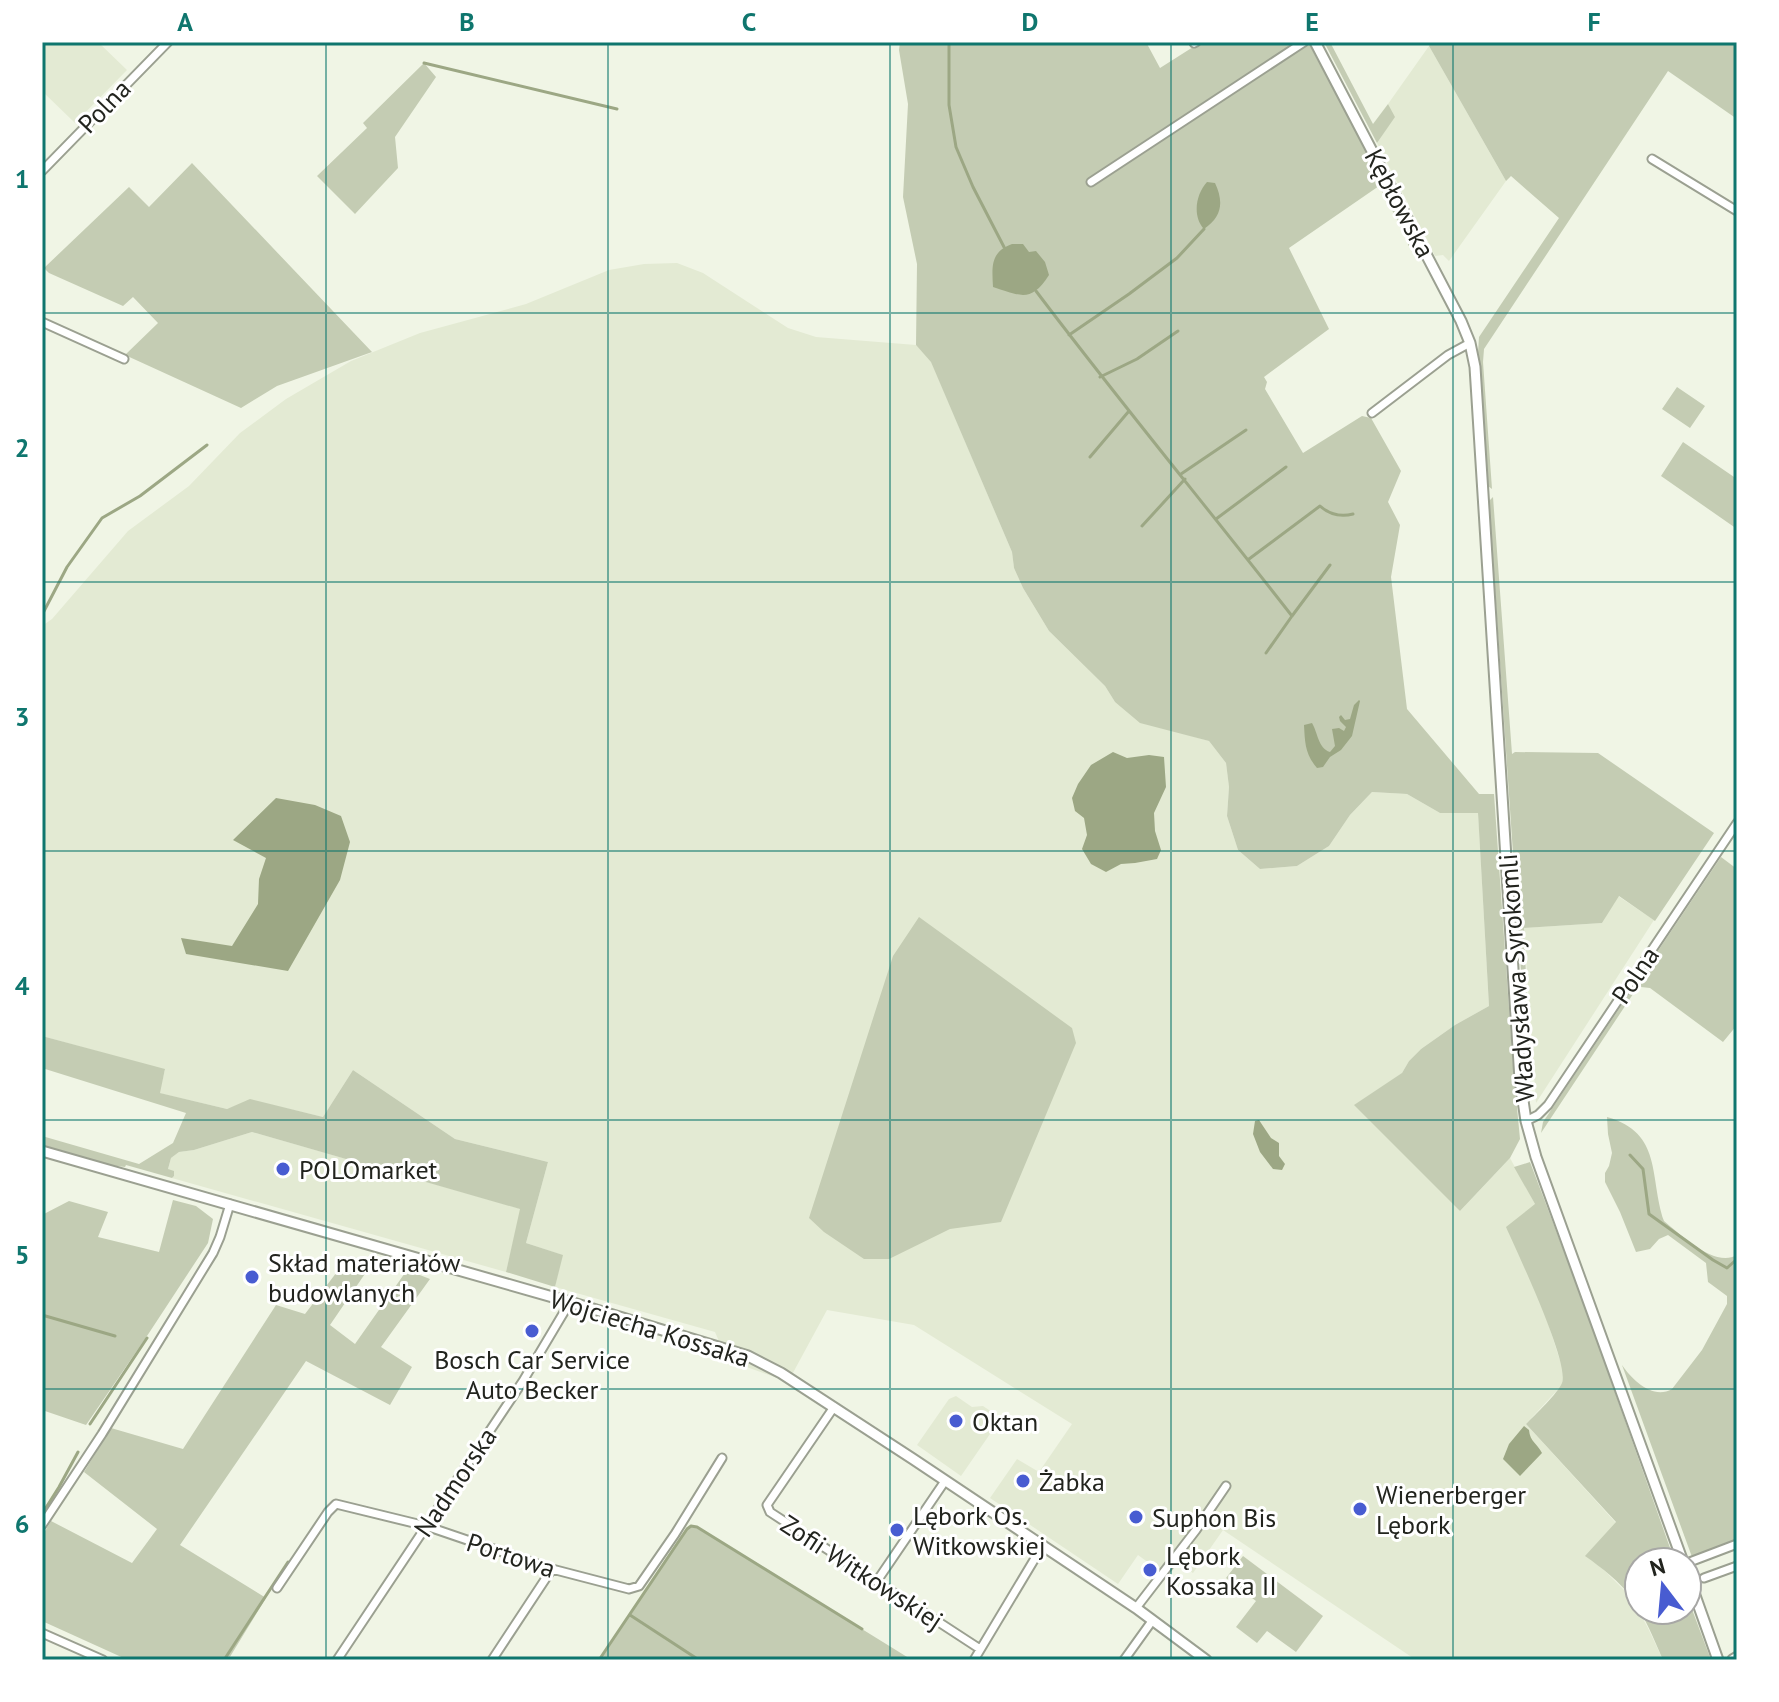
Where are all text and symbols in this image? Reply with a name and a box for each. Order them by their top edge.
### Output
text: A [177,5,193,38]
text: B [459,5,475,38]
text: C [742,5,756,38]
text: D [1022,5,1038,38]
text: E [1305,5,1319,38]
text: F [1587,5,1601,38]
street label: Polna [71,72,137,140]
street label: Kębłowska [1358,143,1442,263]
text: 1 [15,162,29,195]
text: 2 [15,431,29,464]
text: 3 [15,700,29,733]
street label: Władysława Syrokomli [1491,853,1541,1103]
street label: Polna [1604,940,1666,1010]
text: 4 [15,969,30,1002]
place label: POLOmarket [299,1153,438,1186]
marker: POLOmarket [274,1160,292,1178]
text: 5 [15,1238,29,1271]
place label: Skład materiałów budowlanych [268,1246,460,1309]
marker: Skład materiałów budowlanych [243,1268,261,1286]
street label: Wojciecha Kossaka [546,1282,754,1374]
marker: Bosch Car Service Auto Becker [523,1322,541,1340]
place label: Bosch Car Service Auto Becker [434,1343,630,1406]
place label: Oktan [972,1405,1038,1438]
marker: Oktan [947,1412,965,1430]
street label: Nadmorska [406,1421,504,1543]
place label: Żabka [1039,1465,1105,1498]
marker: Żabka [1014,1472,1032,1490]
place label: Wienerberger Lębork [1376,1478,1526,1541]
place label: Lębork Os. Witkowskiej [913,1499,1046,1562]
marker: Wienerberger Lębork [1351,1500,1369,1518]
place label: Suphon Bis [1152,1501,1276,1534]
text: 6 [15,1507,29,1540]
street label: Zofii Witkowskiej [775,1507,949,1637]
marker: Suphon Bis [1127,1508,1145,1526]
marker: Lębork Os. Witkowskiej [888,1521,906,1539]
street label: Portowa [462,1525,560,1585]
place label: Lębork Kossaka II [1166,1539,1277,1602]
north arrow [1623,1546,1703,1626]
text: N [1647,1551,1668,1582]
marker: Lębork Kossaka II [1141,1561,1159,1579]

